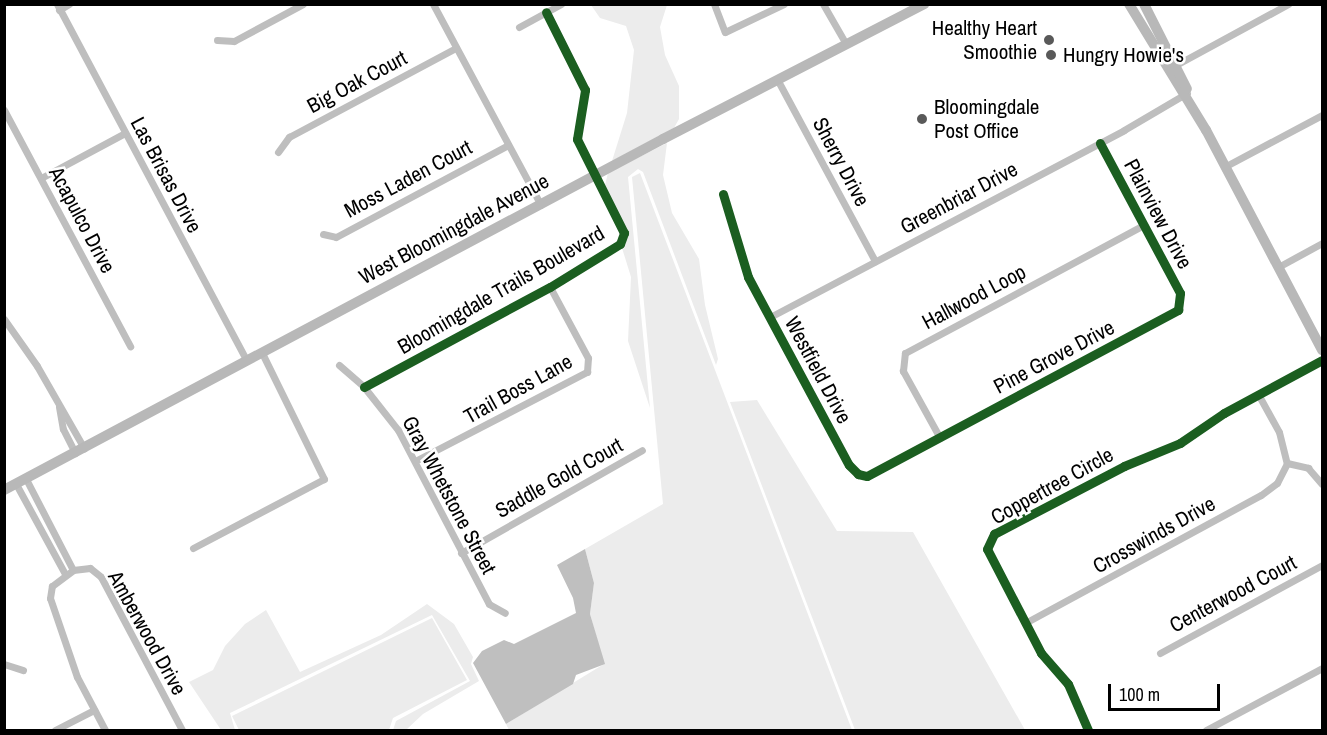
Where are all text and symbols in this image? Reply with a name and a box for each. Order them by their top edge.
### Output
place label: Healthy Heart Smoothie [932,15,1037,65]
marker: Healthy Heart Smoothie [1042,33,1056,47]
place label: Hungry Howie's [1063,42,1184,68]
street label: Big Oak Court [303,45,411,119]
marker: Hungry Howie's [1044,48,1058,62]
place label: Bloomingdale Post Office [934,94,1039,144]
marker: Bloomingdale Post Office [915,112,929,126]
street label: Las Brisas Drive [125,113,207,237]
street label: Sherry Drive [807,113,875,211]
street label: Moss Laden Court [340,135,476,223]
street label: Plainview Drive [1119,155,1197,273]
street label: Greenbriar Drive [896,157,1022,239]
street label: Acapulco Drive [43,163,121,277]
street label: West Bloomingdale Avenue [355,168,553,290]
street label: Bloomingdale Trails Boulevard [393,220,609,360]
street label: Hallwood Loop [918,259,1030,335]
street label: Westfield Drive [779,312,857,428]
street label: Pine Grove Drive [989,315,1119,399]
street label: Trail Boss Lane [459,349,577,429]
street label: Gray Whetstone Street [397,412,501,578]
street label: Saddle Gold Court [491,433,627,523]
street label: Coppertree Circle [986,442,1118,530]
street label: Crosswinds Drive [1088,491,1220,579]
street label: Centerwood Court [1165,550,1301,638]
street label: Amberwood Drive [103,567,191,699]
scale bar [1111,672,1224,710]
text: 100 m [1119,682,1160,707]

